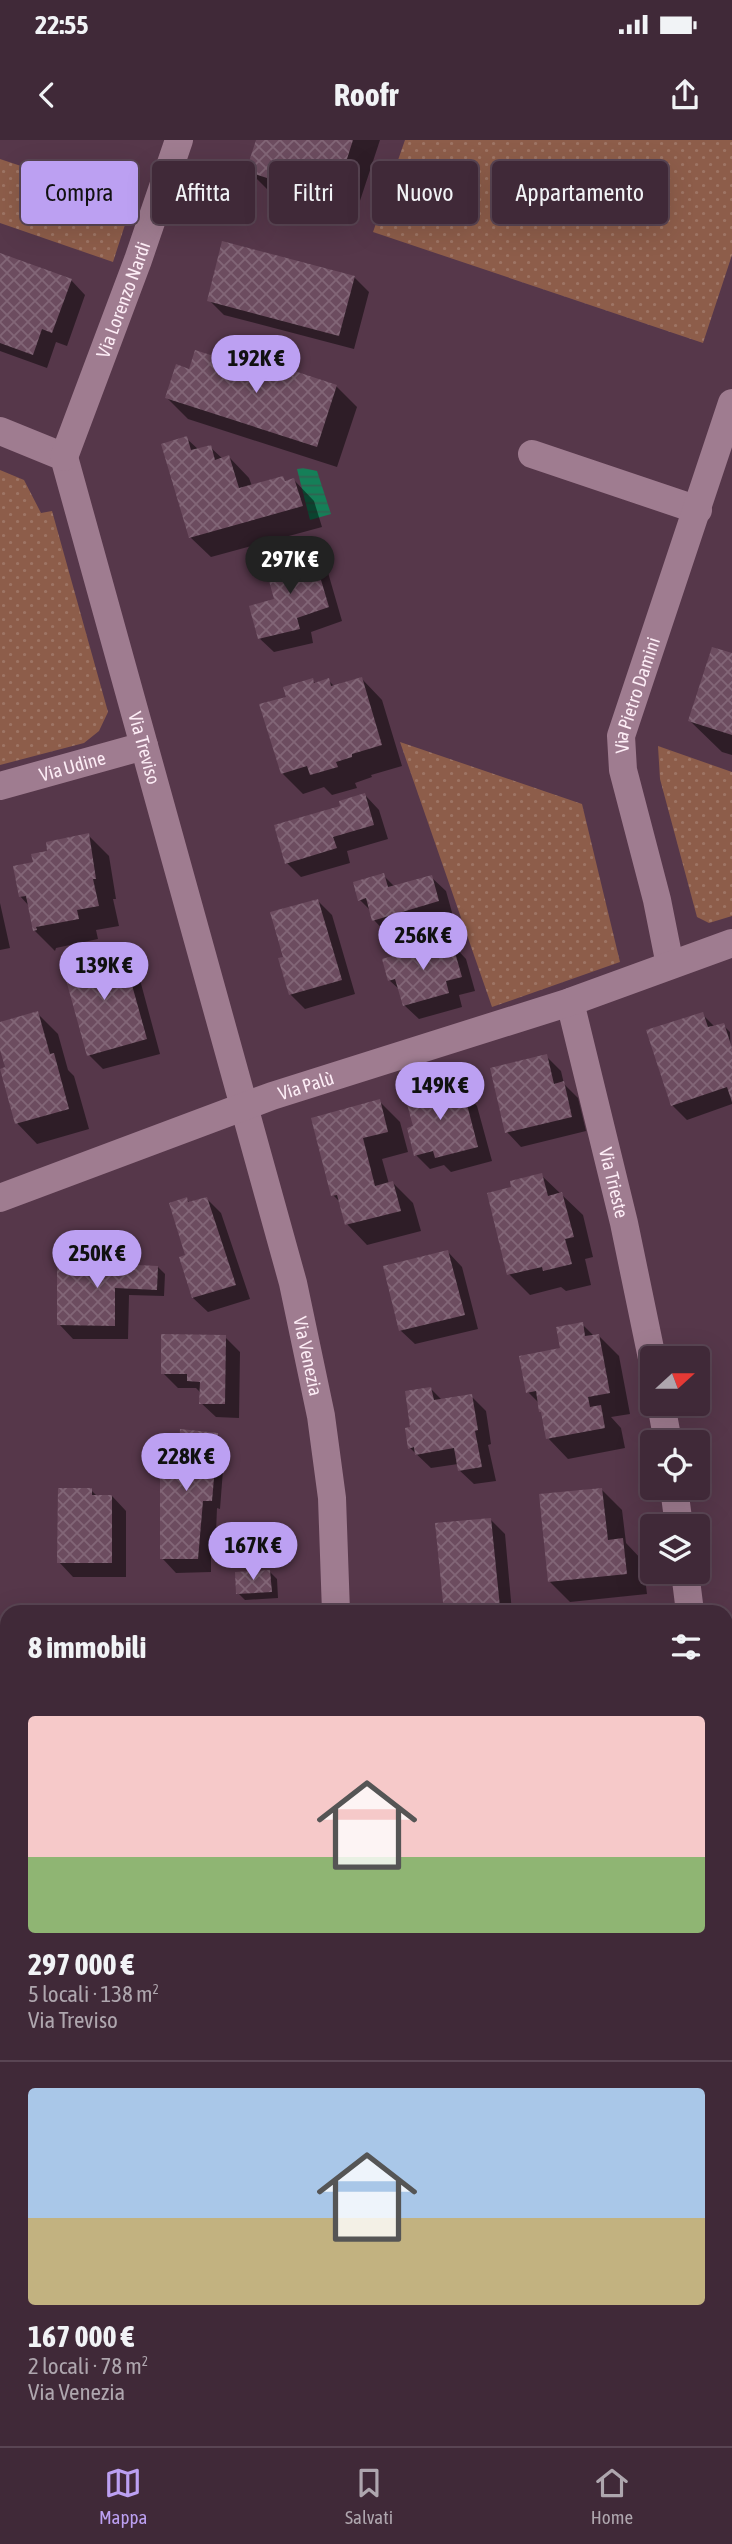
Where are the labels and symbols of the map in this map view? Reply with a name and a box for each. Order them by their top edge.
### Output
street label: Via Lorenzo Nardi [91,239,154,361]
pin: 192K € [199,336,313,395]
pin: 297K € [233,536,347,596]
street label: Via Pietro Damini [609,634,664,754]
street label: Via Treviso [124,709,165,787]
street label: Via Udine [37,746,108,786]
pin: 256K € [366,912,480,972]
pin: 139K € [47,942,161,1002]
pin: 149K € [383,1062,497,1122]
street label: Via Palù [275,1066,336,1104]
street label: Via Trieste [595,1145,633,1220]
pin: 250K € [40,1230,154,1290]
street label: Via Venezia [289,1315,327,1398]
north arrow [640,1346,710,1416]
pin: 228K € [129,1434,243,1493]
pin: 167K € [196,1522,310,1582]

